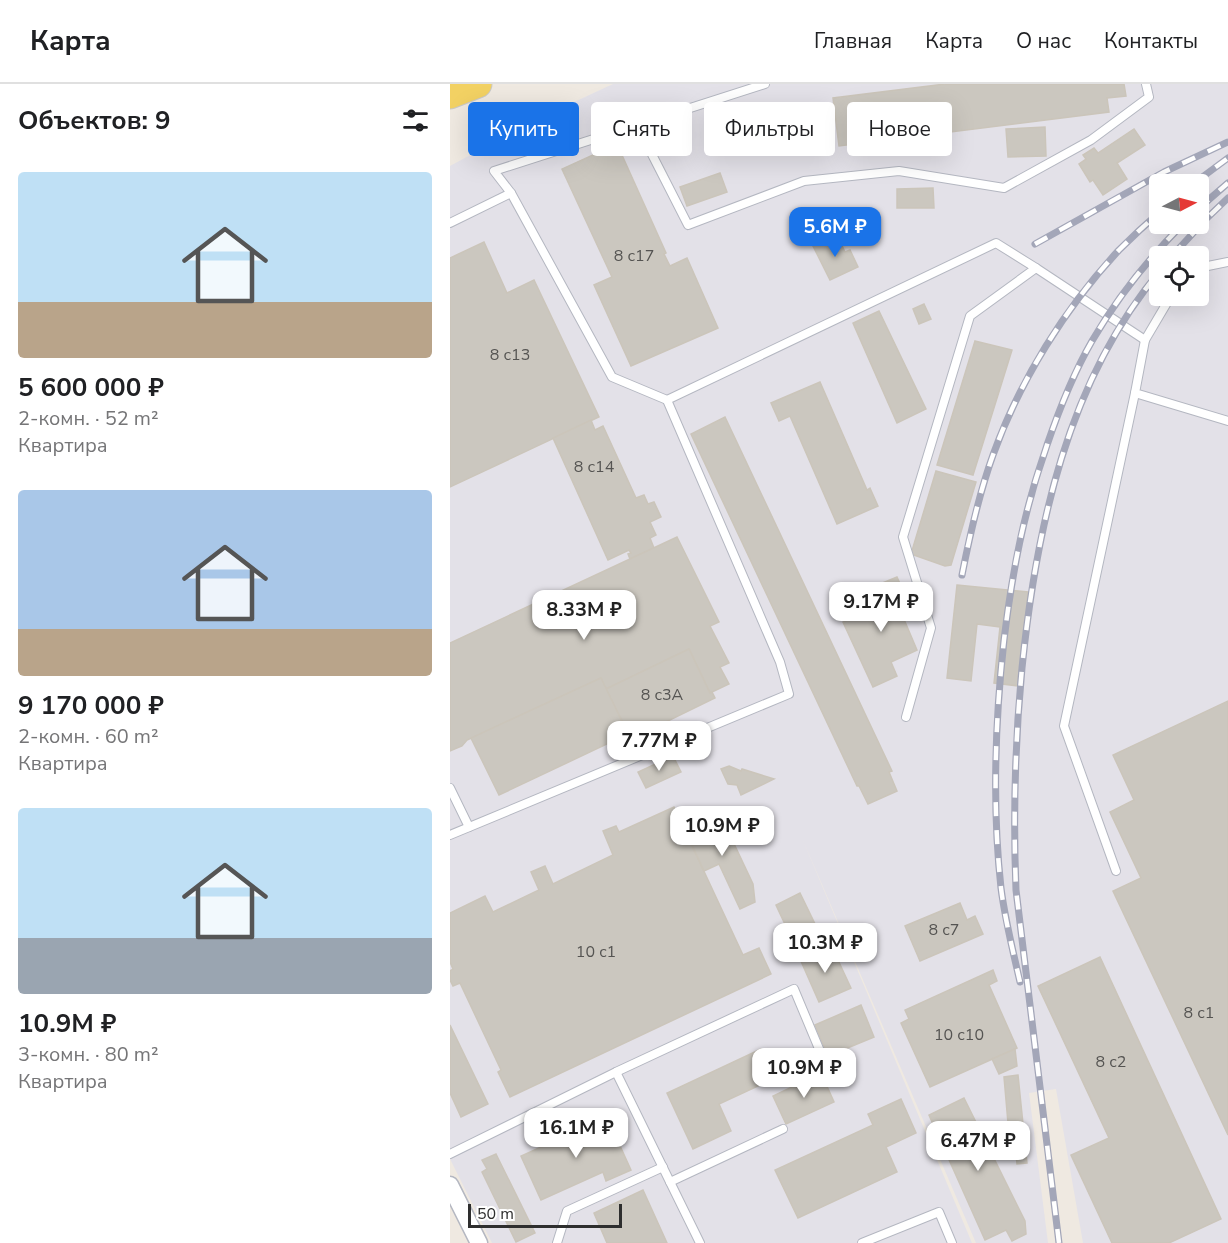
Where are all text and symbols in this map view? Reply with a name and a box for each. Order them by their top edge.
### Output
text: Карта [30,22,111,60]
text: Главная [814,27,892,55]
text: Карта [925,27,983,55]
text: О нас [1016,27,1071,55]
text: Контакты [1104,27,1198,55]
chip: Купить [468,102,579,156]
chip: Снять [591,102,692,156]
chip: Фильтры [704,102,835,156]
chip: Новое [847,102,952,156]
text: Объектов: 9 [18,103,171,138]
icon: filters [399,104,432,137]
north arrow [1149,174,1209,234]
map controls [1149,174,1209,306]
pin: 5.6M ₽ [786,207,884,258]
icon: home [171,211,279,319]
text: 5.6M ₽ [803,213,867,240]
house number: 8 с17 [614,245,654,267]
button: locate [1149,246,1209,306]
house number: 8 с13 [490,344,530,366]
text: 5 600 000 ₽ [18,370,164,405]
text: 2-комн. · 52 m² [18,405,159,432]
text: Квартира [18,432,108,459]
house number: 8 с14 [574,456,615,478]
icon: home [171,529,279,637]
pin: 9.17M ₽ [826,582,936,633]
text: 9.17M ₽ [843,588,919,615]
pin: 8.33M ₽ [529,590,639,641]
text: 8.33M ₽ [546,596,622,623]
house number: 8 с3А [641,684,684,706]
text: 9 170 000 ₽ [18,688,164,723]
pin: 7.77M ₽ [604,721,714,772]
text: 2-комн. · 60 m² [18,723,159,750]
text: 7.77M ₽ [621,727,697,754]
text: Квартира [18,750,108,777]
pin: 10.9M ₽ [667,806,777,857]
text: 10.9M ₽ [684,812,760,839]
icon: home [171,847,279,955]
house number: 8 с7 [929,919,959,941]
pin: 10.3M ₽ [770,923,880,974]
text: 10.3M ₽ [787,929,863,956]
house number: 10 c1 [576,941,616,963]
house number: 8 с1 [1184,1002,1214,1024]
text: 10.9M ₽ [18,1006,116,1041]
house number: 10 с10 [934,1024,984,1046]
text: 3-комн. · 80 m² [18,1041,159,1068]
pin: 10.9M ₽ [749,1048,859,1099]
house number: 8 с2 [1096,1051,1126,1073]
text: 10.9M ₽ [766,1054,842,1081]
text: Квартира [18,1068,108,1095]
pin: 16.1M ₽ [521,1108,631,1159]
text: 16.1M ₽ [538,1114,614,1141]
pin: 6.47M ₽ [923,1121,1033,1172]
text: 6.47M ₽ [940,1127,1016,1154]
scale bar [468,1201,622,1228]
text: 50 m [477,1203,514,1225]

